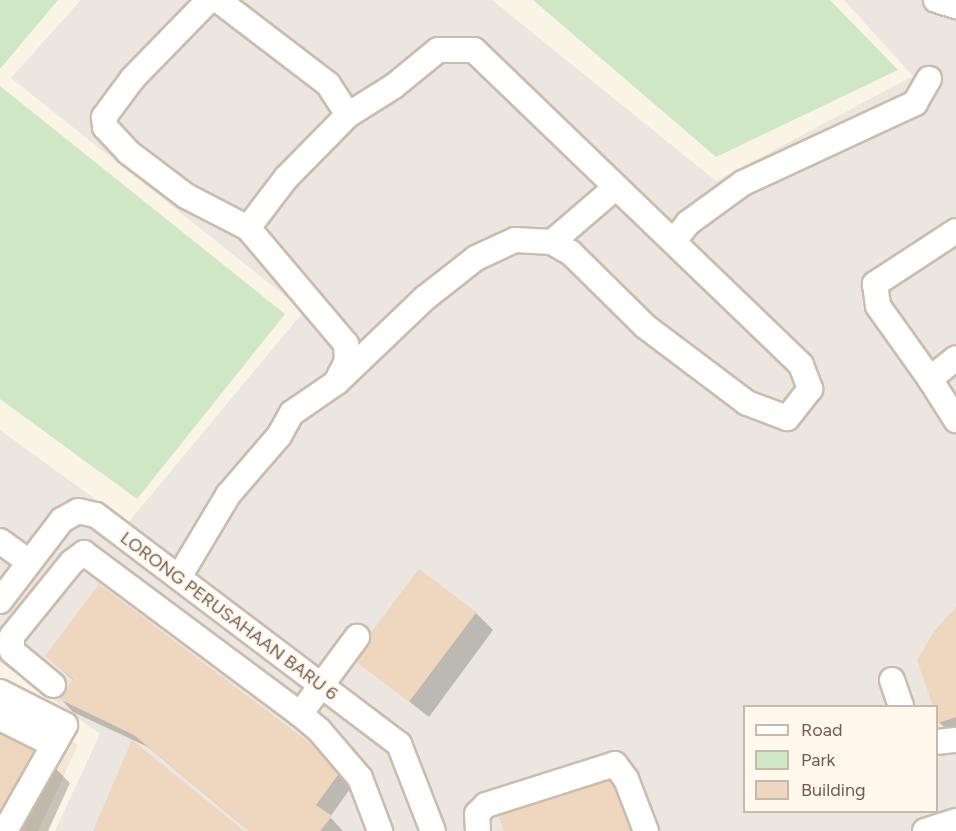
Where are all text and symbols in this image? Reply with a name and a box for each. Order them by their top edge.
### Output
street label: LORONG PERUSAHAAN BARU 6 [116,527,342,705]
legend [743,705,938,813]
text: Road [801,719,842,741]
text: Park [801,749,835,771]
text: Building [801,779,866,801]

